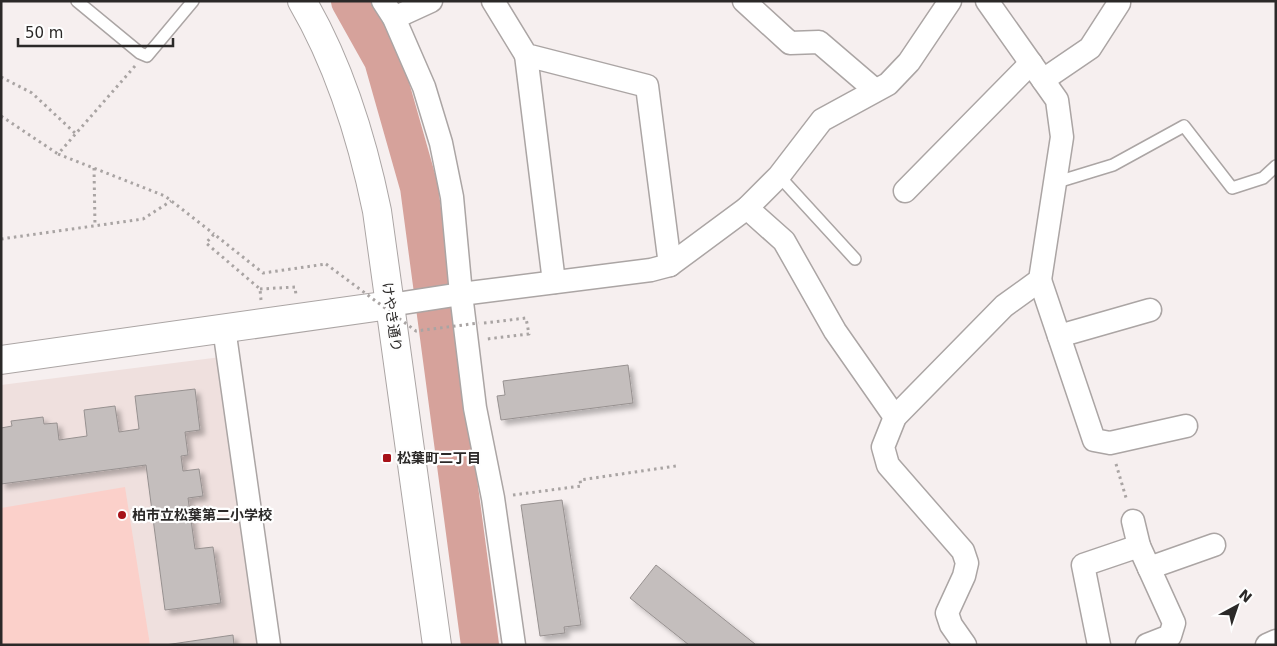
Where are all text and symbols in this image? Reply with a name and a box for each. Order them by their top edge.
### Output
scale bar [18,15,172,47]
text: 50 m [25,24,63,42]
street label: けやき通り [379,281,405,353]
place label: 松葉町二丁目 [397,450,481,466]
marker: 松葉町二丁目 [381,452,393,464]
place label: 柏市立松葉第二小学校 [132,507,272,523]
marker: 柏市立松葉第二小学校 [116,509,128,521]
north arrow [1212,581,1262,631]
text: N [1236,586,1255,606]

